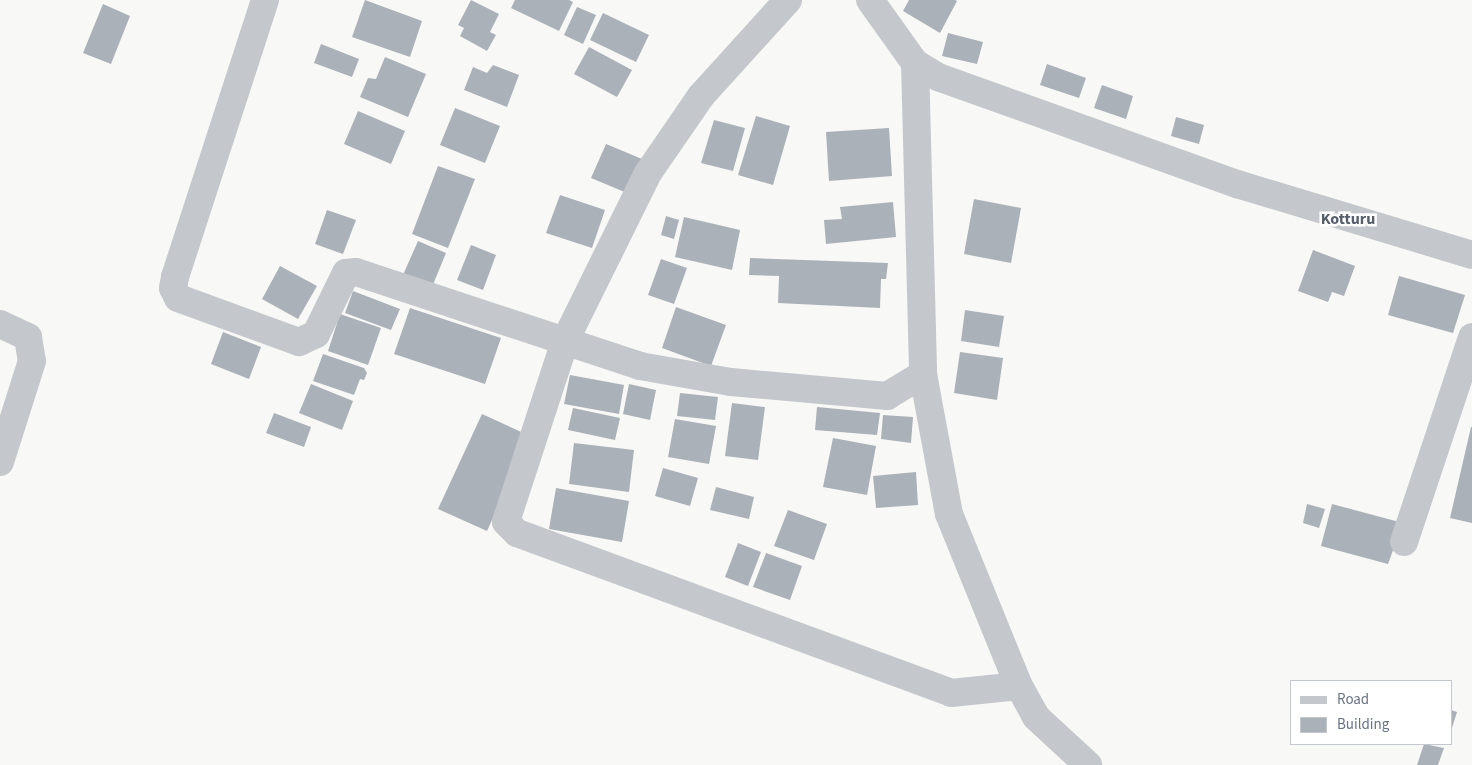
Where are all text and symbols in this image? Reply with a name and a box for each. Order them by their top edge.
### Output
district label: Kotturu [1321,209,1375,229]
legend [1290,680,1452,745]
text: Road [1337,689,1369,710]
text: Building [1337,714,1389,735]

